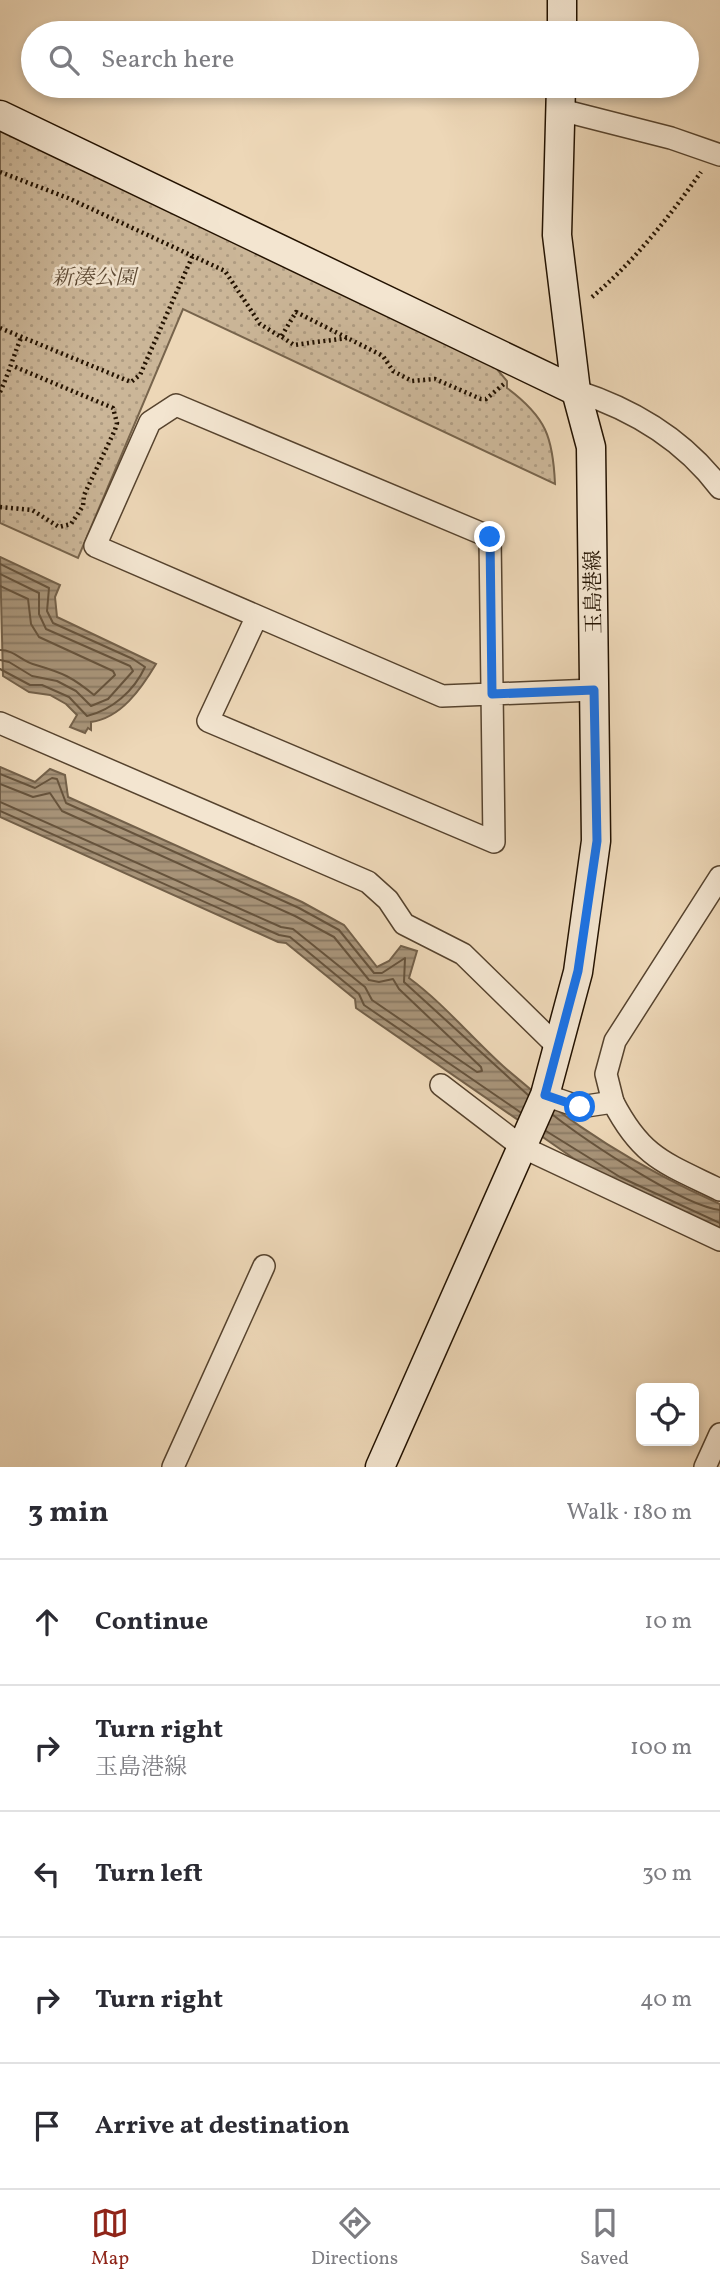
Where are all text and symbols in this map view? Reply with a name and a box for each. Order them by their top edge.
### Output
search box [21,21,699,98]
icon: search [45,41,83,79]
text: Search here [101,42,234,78]
park label: 新湊公園 [52,264,139,293]
route end [474,521,505,552]
street label: 玉島港線 [579,550,610,634]
route start [564,1091,595,1122]
map controls [636,1383,699,1446]
button: locate [636,1383,699,1446]
text: 3 min [28,1492,109,1534]
text: Walk · 180 m [567,1497,692,1529]
icon: ahead [28,1603,66,1641]
text: Continue [95,1604,208,1640]
text: 10 m [644,1606,692,1638]
text: Turn right [95,1712,223,1748]
icon: right [28,1729,66,1767]
text: 100 m [630,1732,692,1764]
text: 玉島港線 [95,1752,187,1784]
icon: left [28,1855,66,1893]
text: Turn left [95,1856,203,1892]
text: 30 m [642,1858,692,1890]
icon: right [28,1981,66,2019]
text: Turn right [95,1982,223,2018]
text: 40 m [640,1984,692,2016]
icon: arrive [28,2107,66,2145]
text: Arrive at destination [95,2108,350,2144]
tab: Map [91,2204,129,2272]
tab: Directions [311,2204,398,2272]
tab: Saved [580,2204,629,2272]

